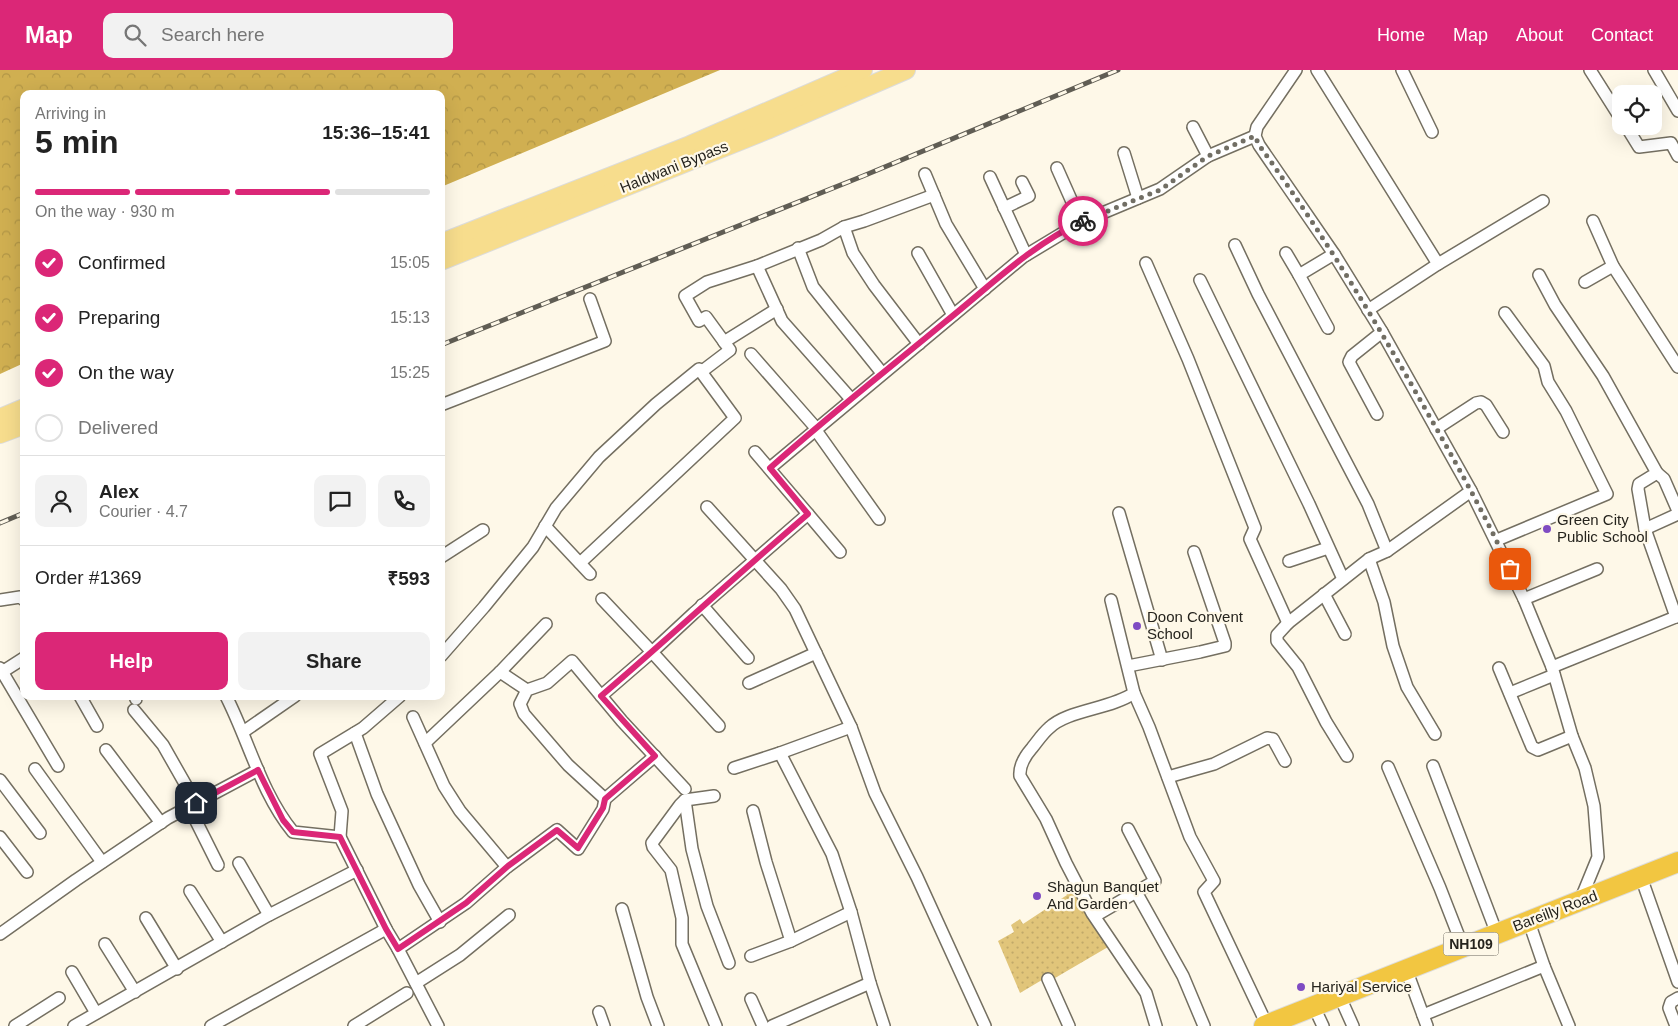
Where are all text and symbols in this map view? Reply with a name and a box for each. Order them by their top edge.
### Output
search box [103,13,453,58]
text: Map [25,21,73,48]
icon: search [121,21,149,49]
text: Search here [161,24,265,45]
text: Home [1377,25,1425,45]
text: Map [1453,25,1488,45]
text: About [1516,25,1563,45]
text: Contact [1591,25,1653,45]
map controls [1612,85,1662,135]
button: locate [1612,85,1662,135]
text: Arriving in [35,105,106,122]
text: 15:36–15:41 [322,122,430,143]
text: 5 min [35,124,119,160]
street label: Haldwani Bypass [617,137,730,196]
courier [1058,196,1108,246]
text: On the way · 930 m [35,203,175,220]
icon: bike [1069,207,1097,235]
icon: check [35,249,63,277]
text: Confirmed [78,252,166,273]
text: 15:05 [390,254,430,271]
icon: check [35,304,63,332]
text: Preparing [78,307,160,328]
text: 15:13 [390,309,430,326]
icon: check [35,359,63,387]
text: On the way [78,362,174,383]
text: 15:25 [390,364,430,381]
text: Delivered [78,417,158,438]
button: person [35,475,87,527]
button: chat [314,475,366,527]
button: phone [378,475,430,527]
text: Alex [99,481,139,502]
text: Courier · 4.7 [99,503,188,520]
place label: Green City Public School [1557,511,1648,545]
marker: Green City Public School [1541,523,1553,535]
pin [1489,548,1531,590]
icon: bag [1496,555,1524,583]
text: Order #1369 [35,567,142,588]
text: ₹593 [387,568,430,589]
place label: Doon Convent School [1147,608,1244,642]
marker: Doon Convent School [1131,620,1143,632]
button: Help [35,632,228,690]
button: Share [238,632,430,690]
pin [175,782,217,824]
icon: home [182,789,210,817]
place label: Shagun Banquet And Garden [1047,878,1160,912]
street label: Bareilly Road [1510,887,1600,934]
marker: Shagun Banquet And Garden [1031,890,1043,902]
road number: NH109 [1444,932,1498,956]
place label: Hariyal Service [1311,978,1412,995]
marker: Hariyal Service [1295,981,1307,993]

